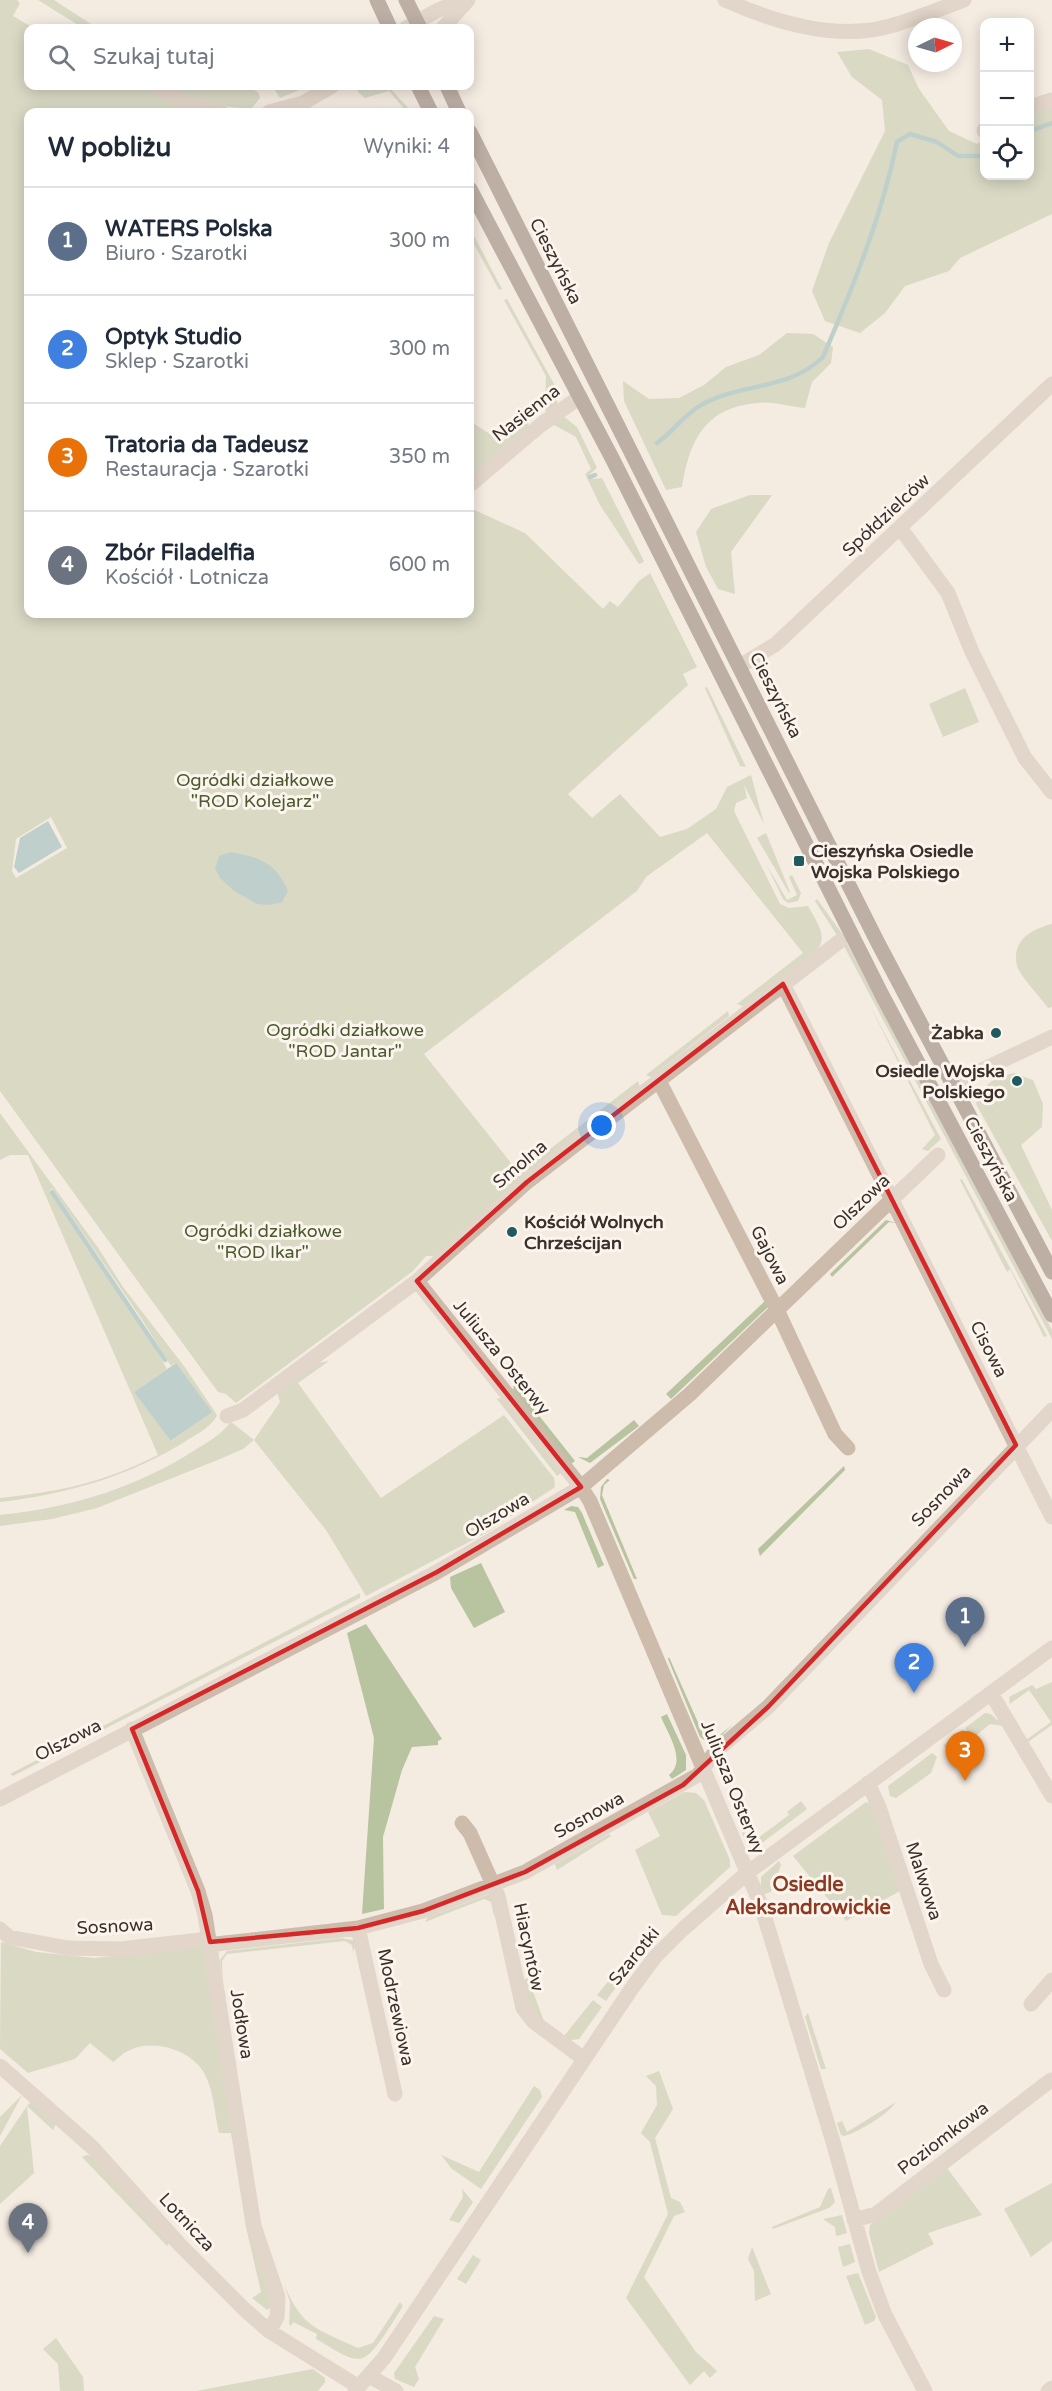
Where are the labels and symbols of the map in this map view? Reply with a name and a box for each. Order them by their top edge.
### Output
north arrow [908,18,962,72]
street label: Cieszyńska [525,214,587,308]
street label: Nasienna [488,380,564,446]
street label: Spółdzielców [838,469,934,561]
street label: Cieszyńska [745,648,807,742]
park label: Ogródki działkowe "ROD Kolejarz" [176,769,334,812]
place label: Cieszyńska Osiedle Wojska Polskiego [811,840,973,883]
marker: Cieszyńska Osiedle Wojska Polskiego [792,854,806,868]
park label: Ogródki działkowe "ROD Jantar" [266,1019,424,1062]
place label: Żabka [931,1022,984,1044]
marker: Żabka [989,1026,1003,1040]
place label: Osiedle Wojska Polskiego [875,1060,1005,1103]
marker: Osiedle Wojska Polskiego [1010,1074,1024,1088]
your location [587,1111,616,1140]
street label: Cieszyńska [959,1112,1023,1206]
street label: Smolna [488,1135,552,1193]
street label: Olszowa [828,1169,894,1235]
place label: Kościół Wolnych Chrześcijan [524,1211,664,1254]
park label: Ogródki działkowe "ROD Ikar" [184,1220,342,1263]
street label: Gajowa [746,1222,794,1288]
marker: Kościół Wolnych Chrześcijan [505,1225,519,1239]
street label: Juliusza Osterwy [449,1295,556,1420]
street label: Cisowa [965,1317,1013,1381]
street label: Sosnowa [906,1461,976,1531]
street label: Olszowa [461,1487,533,1543]
pin: 1 [946,1598,984,1647]
pin: 2 [894,1644,934,1693]
street label: Olszowa [31,1714,105,1766]
street label: Juliusza Osterwy [696,1717,770,1857]
pin: 3 [946,1732,984,1781]
street label: Sosnowa [550,1787,628,1843]
street label: Malwowa [901,1839,947,1923]
district label: Osiedle Aleksandrowickie [725,1873,891,1920]
street label: Hiacyntów [509,1901,549,1993]
street label: Sosnowa [76,1913,154,1939]
street label: Szarotki [604,1922,664,1990]
street label: Modrzewiowa [373,1946,419,2068]
street label: Jodłowa [226,1987,258,2061]
street label: Poziomkowa [893,2097,993,2179]
street label: Lotnicza [154,2188,220,2256]
pin: 4 [9,2204,48,2253]

